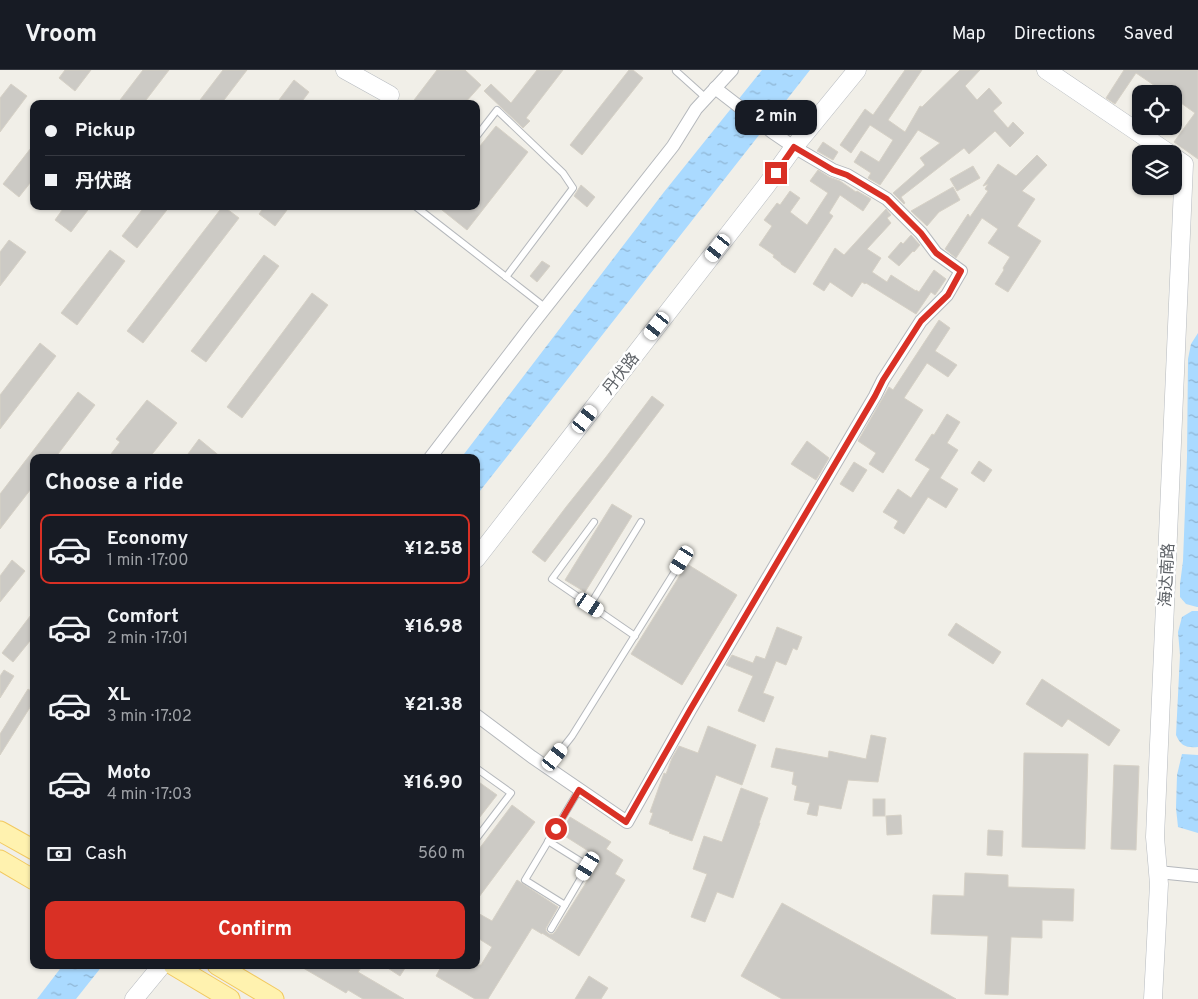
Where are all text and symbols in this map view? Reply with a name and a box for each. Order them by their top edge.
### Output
text: Vroom [25,20,97,50]
text: Map [952,23,986,46]
text: Directions [1014,23,1096,46]
text: Saved [1124,23,1173,46]
map controls [1132,85,1182,195]
button: locate [1132,85,1182,135]
callout: 2 min [735,101,817,136]
text: 2 min [755,107,797,127]
text: Pickup [75,119,135,143]
button: layers [1132,145,1182,195]
route end [765,162,787,184]
text: 丹伏路 [75,170,132,194]
car [702,232,733,264]
car [641,310,672,342]
street label: 丹伏路 [599,349,644,399]
car [569,403,600,435]
text: Choose a ride [45,470,183,497]
icon: car [47,527,92,572]
text: Economy [107,527,188,551]
text: ¥12.58 [404,537,463,561]
car [667,543,696,577]
street label: 海达南路 [1156,543,1180,608]
text: 1 min · 17:00 [107,551,189,571]
car [573,590,606,620]
icon: car [47,605,92,650]
text: Comfort [107,605,179,629]
text: ¥16.98 [404,615,463,639]
text: 2 min · 17:01 [107,629,188,649]
icon: car [47,683,92,728]
text: XL [107,683,130,707]
text: ¥21.38 [404,693,463,717]
text: 3 min · 17:02 [107,707,192,727]
car [539,741,570,773]
icon: car [47,761,92,806]
text: Moto [107,761,151,785]
text: ¥16.90 [403,771,463,795]
text: 4 min · 17:03 [107,785,192,805]
route start [545,818,567,840]
icon: cash [45,840,73,868]
text: Cash [85,842,127,866]
text: 560 m [418,844,465,864]
car [573,849,602,883]
button: Confirm [45,901,465,959]

